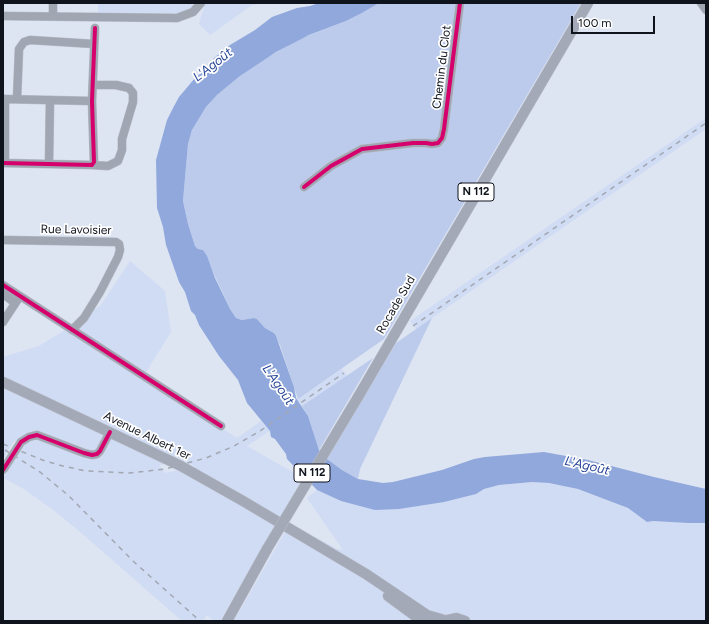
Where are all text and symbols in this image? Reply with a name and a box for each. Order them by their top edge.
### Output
scale bar [573,8,657,34]
text: 100 m [578,16,612,30]
street label: Chemin du Clot [430,24,454,110]
water label: L'Agoût [190,45,236,85]
road number: N 112 [458,183,494,201]
street label: Rue Lavoisier [40,222,112,238]
street label: Rocade Sud [374,273,418,337]
water label: L'Agoût [259,362,297,408]
street label: Avenue Albert 1er [101,409,193,463]
water label: L'Agoût [563,453,611,479]
road number: N 112 [294,464,330,482]

